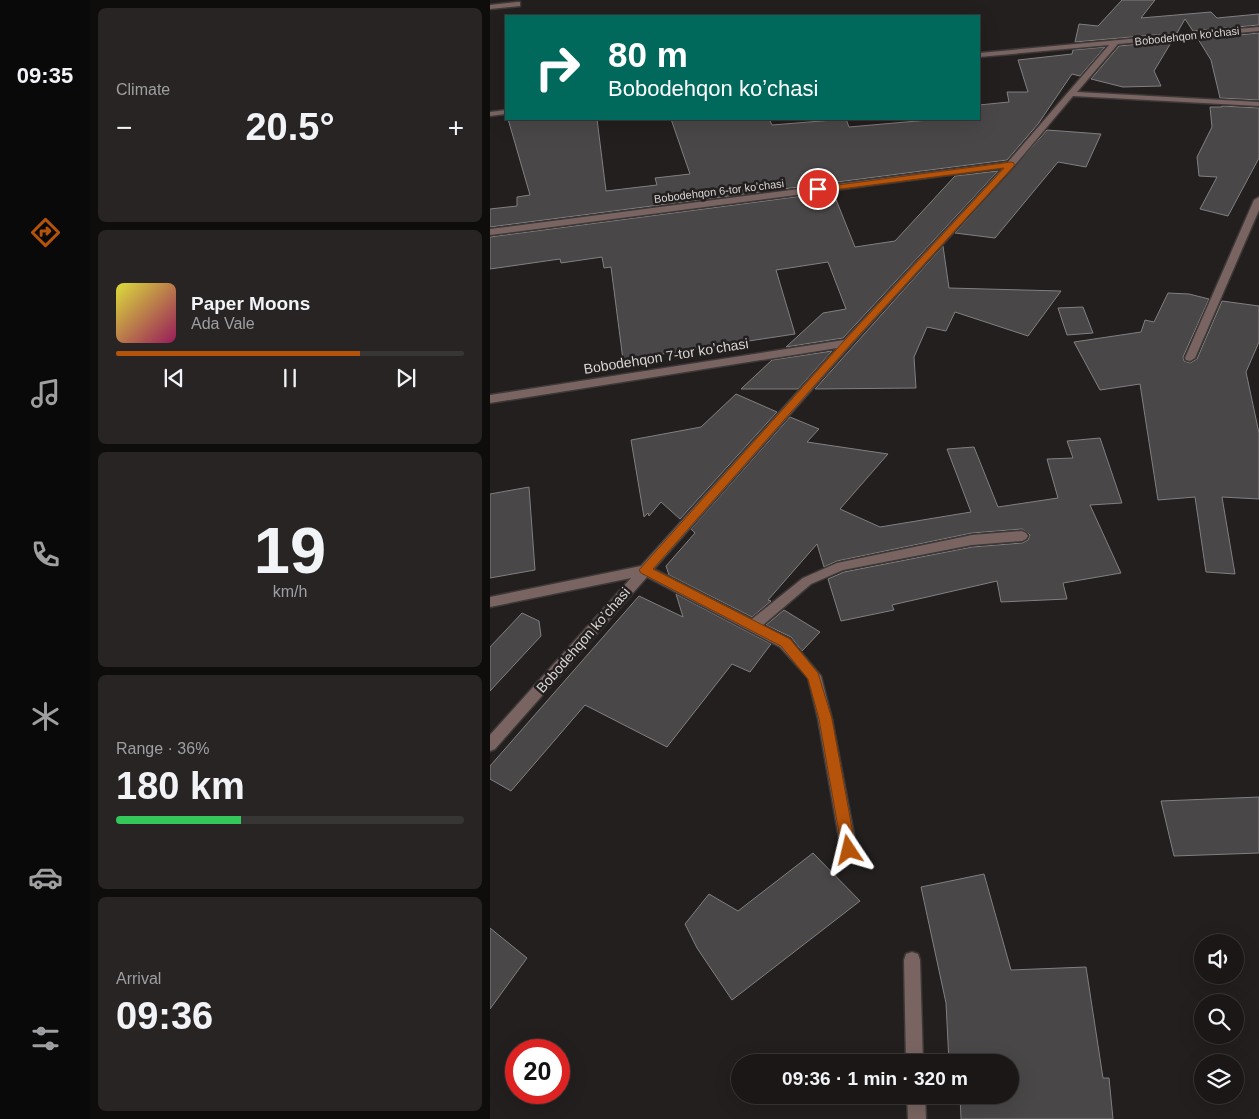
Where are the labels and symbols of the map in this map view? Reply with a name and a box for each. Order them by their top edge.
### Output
street label: Bobodehqon koʼchasi [1134,25,1240,47]
pin [797,168,839,210]
street label: Bobodehqon 6-tor koʼchasi [653,177,785,205]
street label: Bobodehqon 7-tor koʼchasi [582,335,750,377]
street label: Bobodehqon koʼchasi [533,584,633,696]
position arrow [822,823,874,875]
speed limit sign: 20 [505,1039,570,1104]

